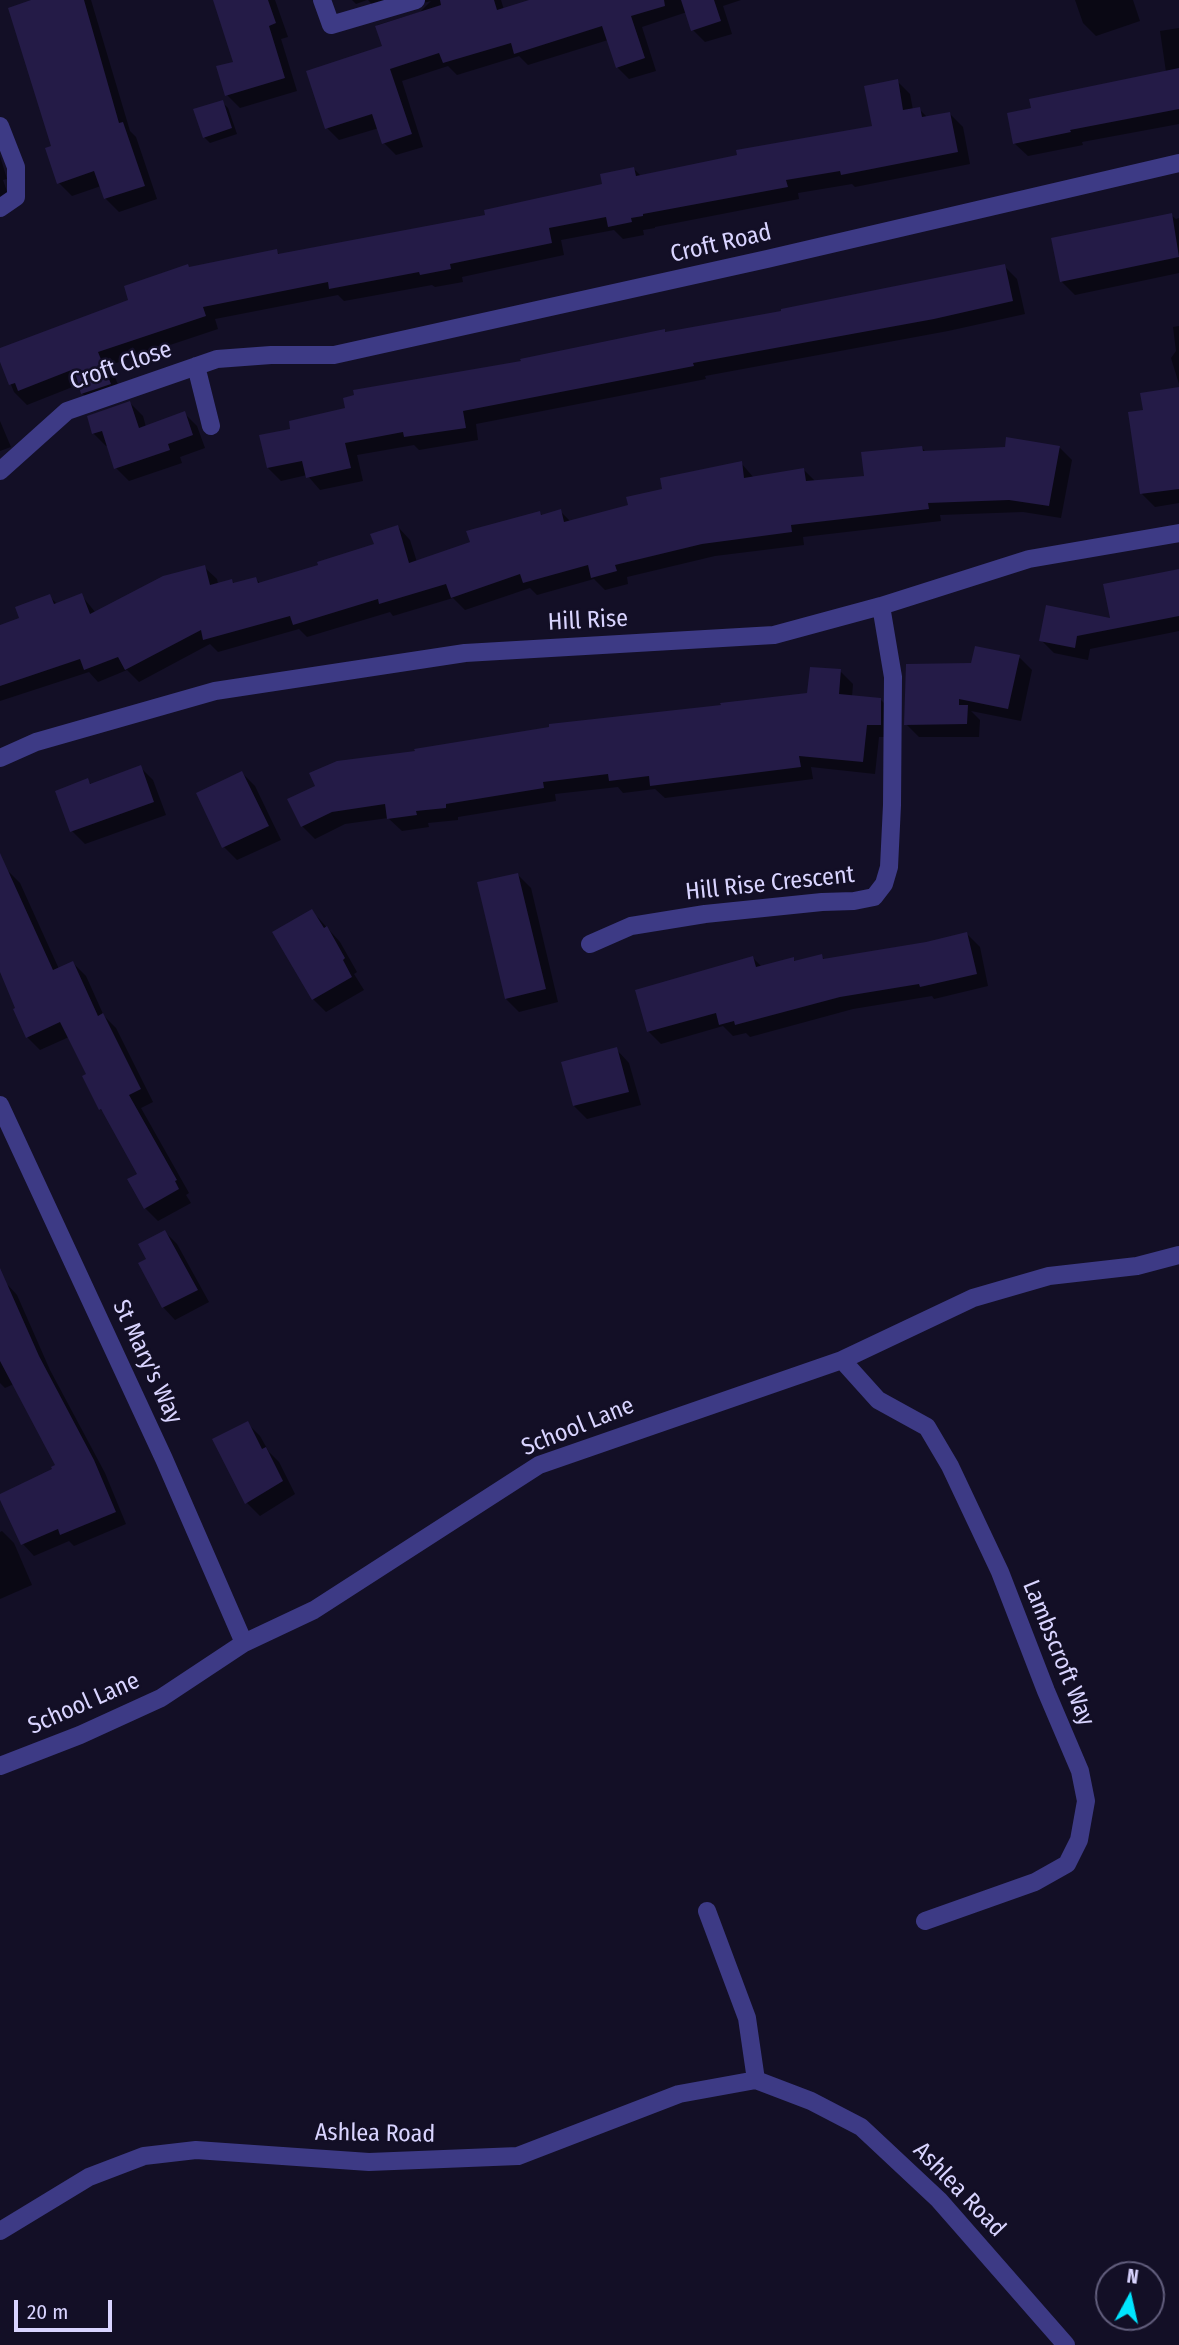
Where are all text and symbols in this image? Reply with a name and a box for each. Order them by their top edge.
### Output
street label: Croft Road [668,218,774,270]
street label: Croft Close [66,335,176,397]
street label: Hill Rise [547,605,629,637]
street label: Hill Rise Crescent [684,861,856,907]
street label: St Mary's Way [106,1296,188,1428]
street label: School Lane [518,1391,638,1463]
street label: Lambscroft Way [1016,1576,1100,1730]
street label: School Lane [24,1667,144,1741]
street label: Ashlea Road [314,2119,436,2149]
street label: Ashlea Road [907,2137,1011,2243]
north arrow [1095,2261,1165,2331]
text: N [1125,2265,1140,2289]
scale bar [18,2286,116,2330]
text: 20 m [27,2299,68,2325]

